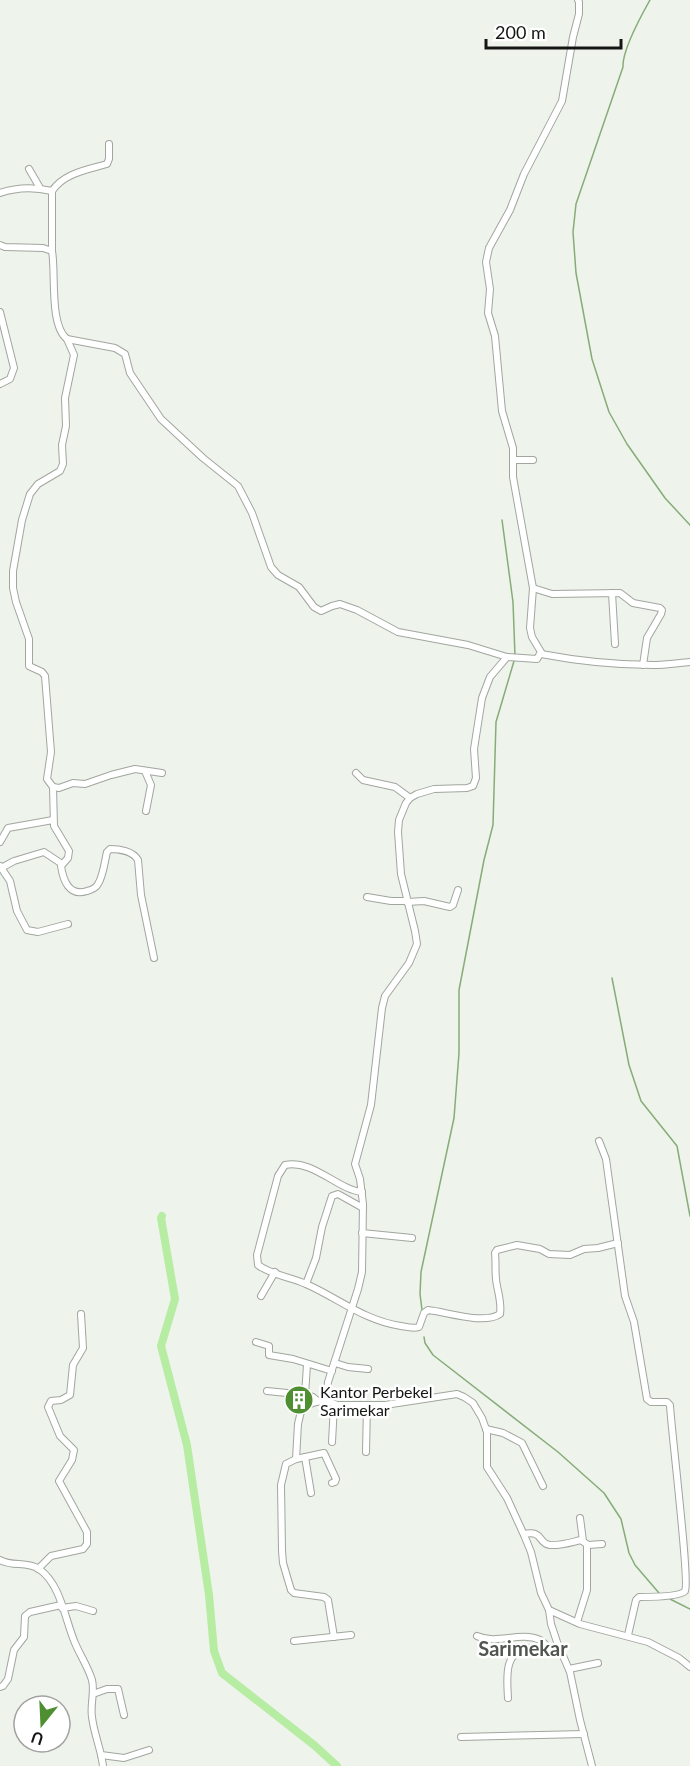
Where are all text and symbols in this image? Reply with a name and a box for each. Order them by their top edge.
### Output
scale bar [486,12,621,50]
text: 200 m [495,21,546,43]
place label: Kantor Perbekel Sarimekar [320,1382,432,1419]
building icon: Kantor Perbekel Sarimekar [283,1384,315,1416]
district label: Sarimekar [478,1636,568,1660]
north arrow [12,1694,72,1754]
text: U [29,1728,46,1750]

